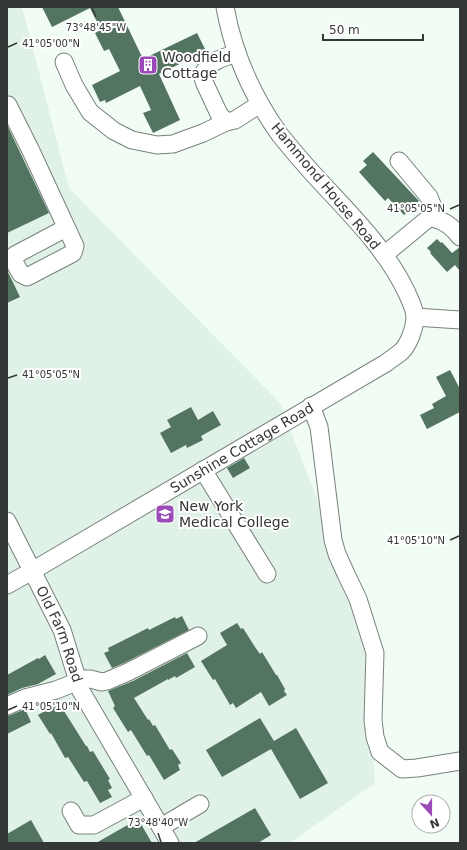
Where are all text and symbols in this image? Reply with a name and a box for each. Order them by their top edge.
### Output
scale bar [323,16,423,42]
text: 73°48'45"W [66,22,126,33]
text: 50 m [329,23,360,37]
text: 41°05'00"N [22,38,80,49]
place label: Woodfield Cottage [162,49,231,81]
building icon: Woodfield Cottage [137,54,159,76]
street label: Hammond House Road [268,119,384,253]
text: 41°05'05"N [387,203,445,214]
text: 41°05'05"N [22,369,80,380]
street label: Sunshine Cottage Road [167,399,316,496]
place label: New York Medical College [179,498,289,530]
school or university icon: New York Medical College [154,503,176,525]
text: 41°05'10"N [387,535,445,546]
street label: Old Farm Road [33,583,86,684]
text: 41°05'10"N [22,701,80,712]
north arrow [411,794,451,834]
text: N [428,815,441,831]
text: 73°48'40"W [128,817,188,828]

